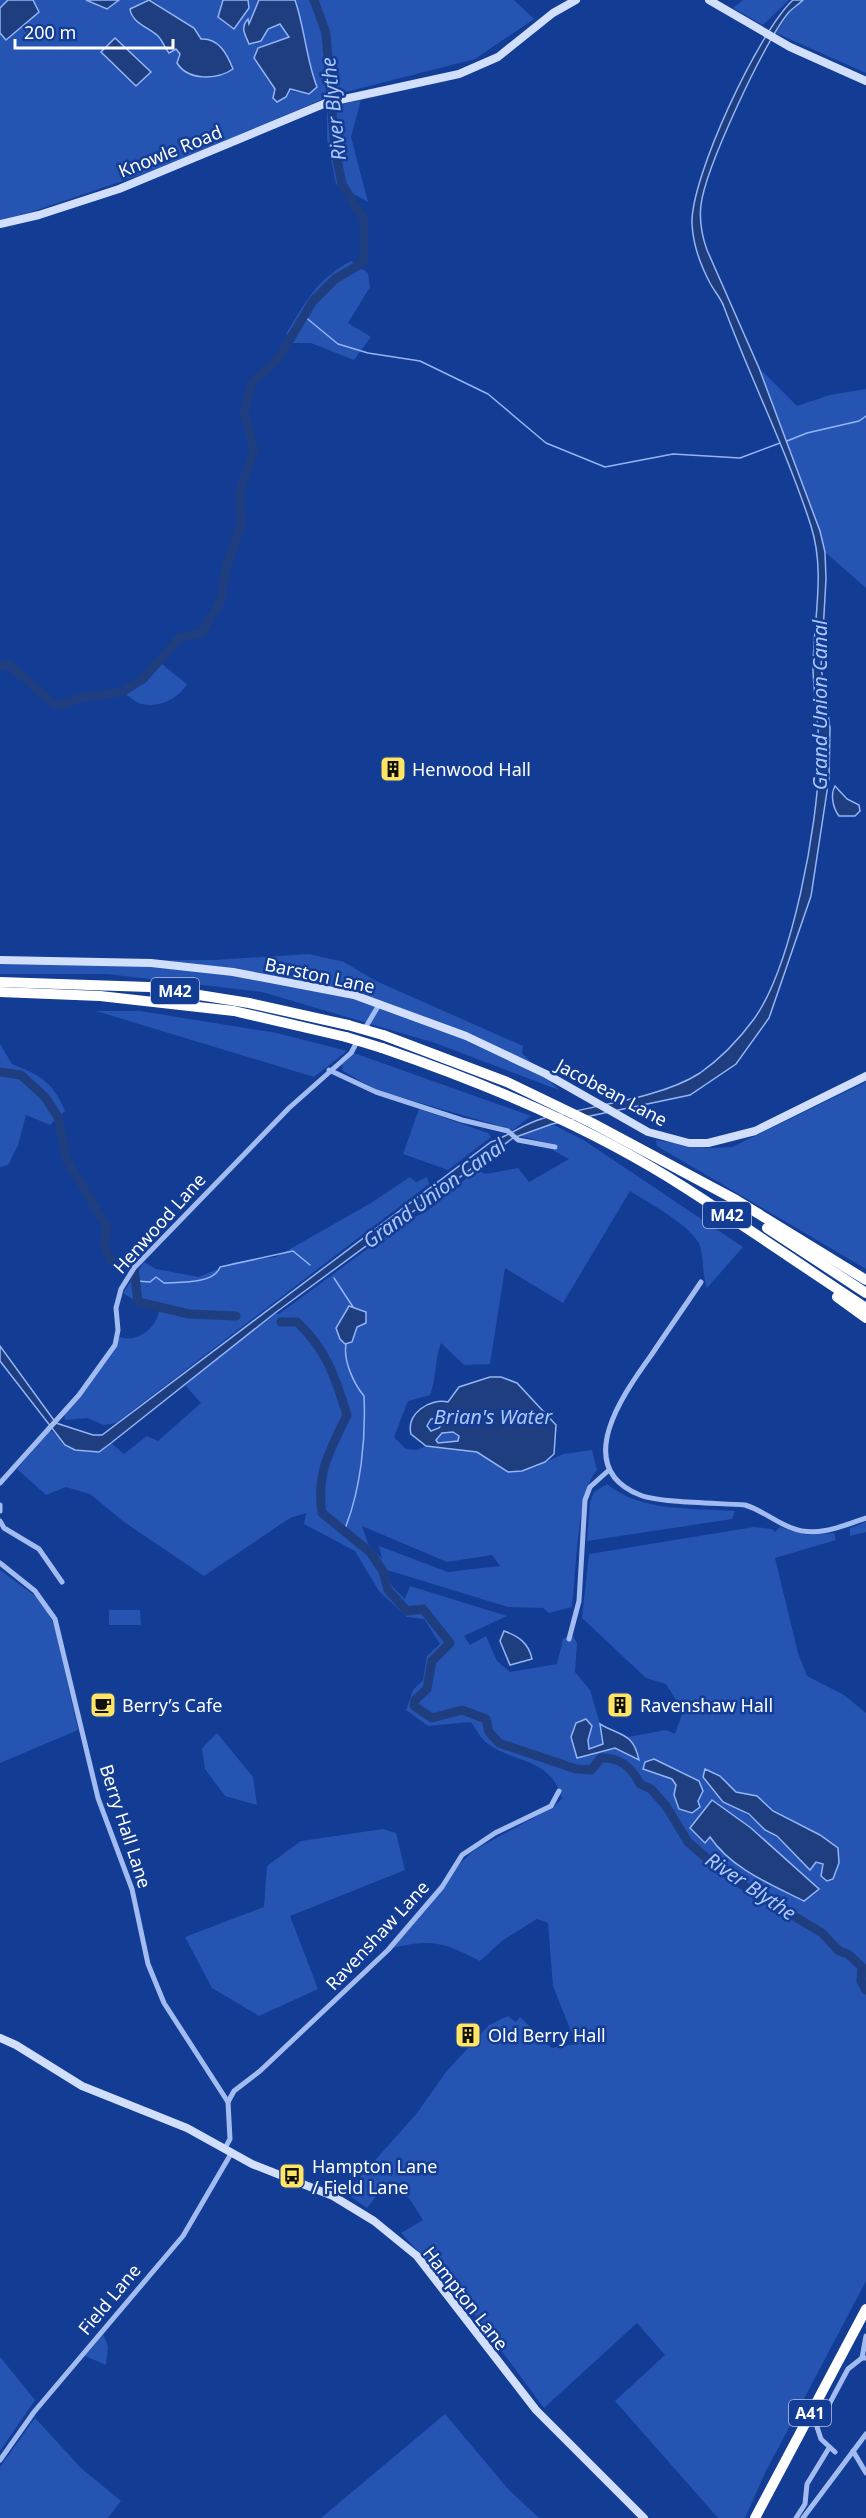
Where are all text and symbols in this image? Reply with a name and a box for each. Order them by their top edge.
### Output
scale bar [15,12,172,50]
text: 200 m [24,20,76,44]
water label: River Blythe [314,56,352,162]
street label: Knowle Road [115,119,225,183]
water label: Grand Union Canal [806,619,833,790]
building icon: Henwood Hall [378,754,408,784]
place label: Henwood Hall [412,757,531,781]
street label: Barston Lane [263,952,377,998]
road number: M42 [151,978,199,1004]
street label: Jacobean Lane [551,1052,672,1131]
water label: Grand Union Canal [357,1132,512,1254]
street label: Henwood Lane [108,1168,210,1278]
road number: M42 [703,1202,751,1228]
water label: Brian's Water [434,1403,553,1430]
cafe icon: Berry’s Cafe [88,1690,118,1720]
building icon: Ravenshaw Hall [605,1690,635,1720]
place label: Berry’s Cafe [122,1693,222,1717]
place label: Ravenshaw Hall [640,1693,773,1717]
street label: Berry Hall Lane [95,1761,157,1891]
water label: River Blythe [700,1846,802,1926]
street label: Ravenshaw Lane [320,1875,434,1995]
building icon: Old Berry Hall [453,2020,483,2050]
place label: Old Berry Hall [488,2023,606,2047]
place label: Hampton Lane / Field Lane [312,2154,437,2199]
bus stop icon: Hampton Lane / Field Lane [277,2161,307,2191]
street label: Hampton Lane [418,2241,514,2355]
street label: Field Lane [72,2259,146,2339]
road number: A41 [789,2400,831,2426]

